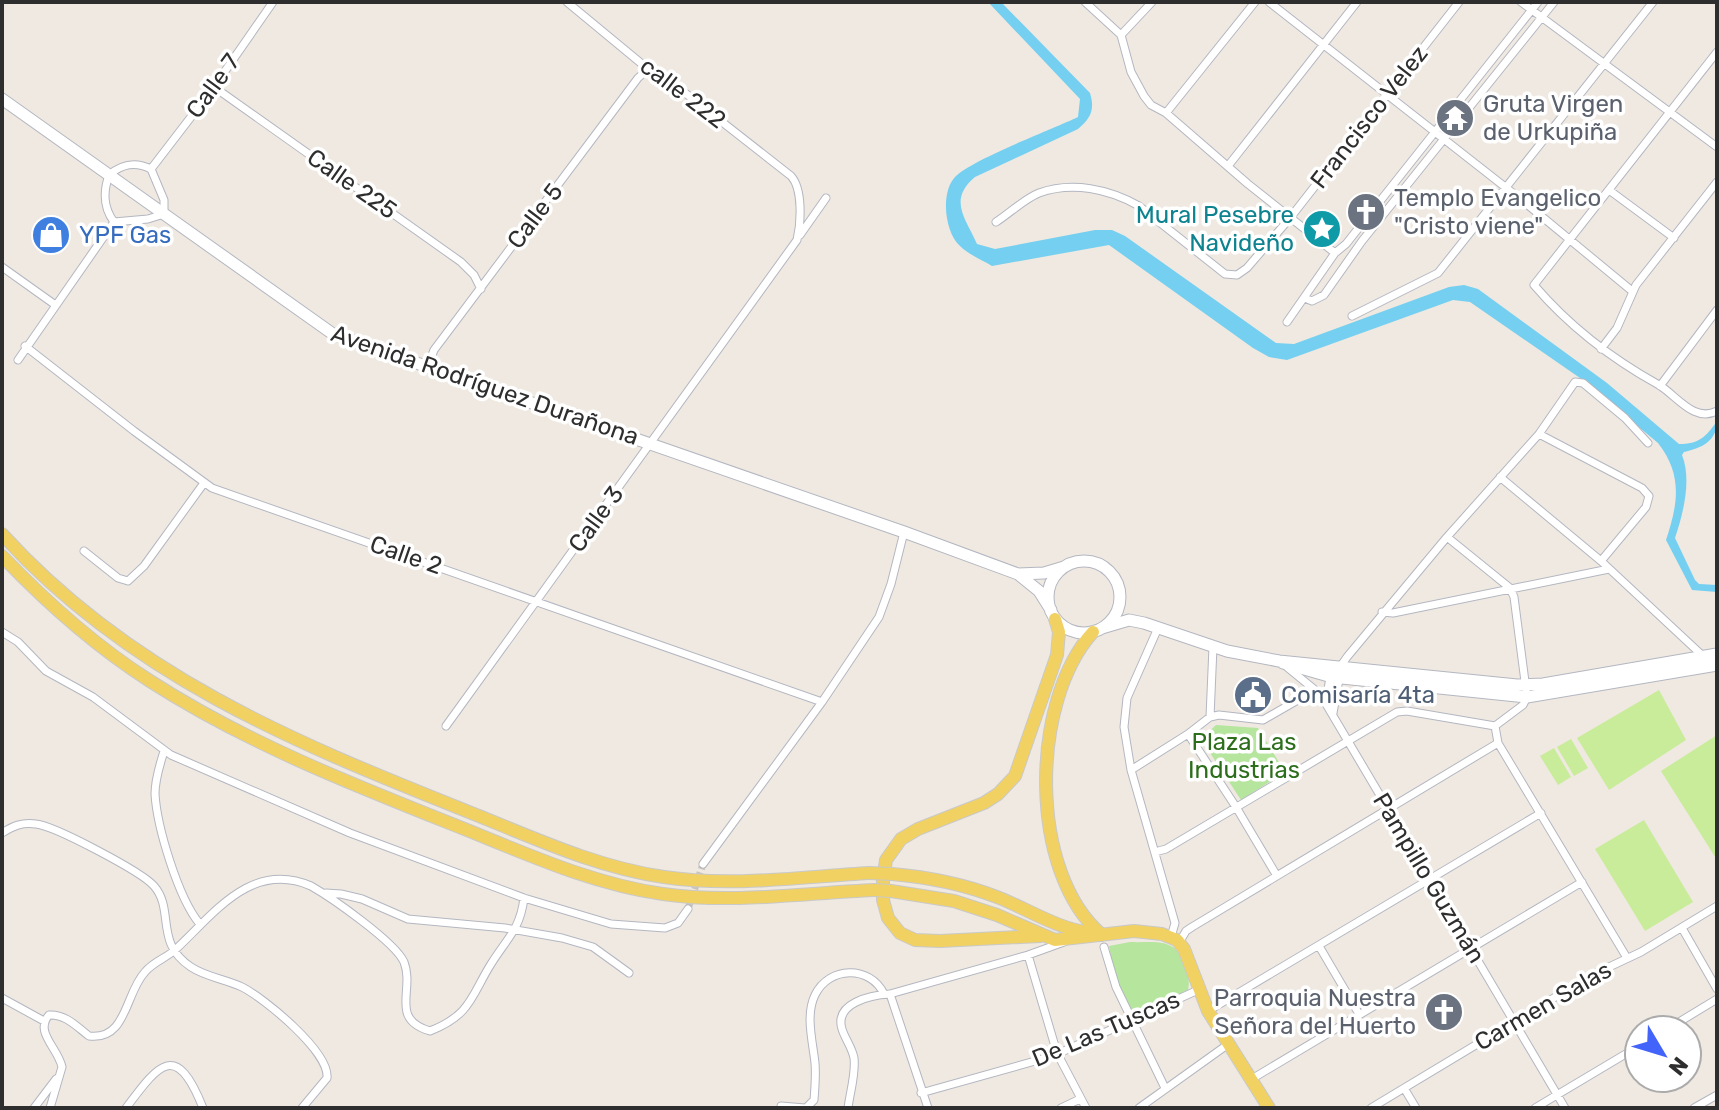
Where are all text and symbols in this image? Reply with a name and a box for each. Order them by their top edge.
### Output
street label: Francisco Velez [1305,40,1433,194]
street label: Calle 7 [180,48,246,124]
street label: calle 222 [635,52,731,134]
place label: Gruta Virgen de Urkupiña [1483,90,1623,146]
temple icon: Gruta Virgen de Urkupiña [1434,97,1476,139]
street label: Calle 225 [302,143,402,225]
street label: Calle 5 [501,178,569,254]
place label: Templo Evangelico "Cristo viene" [1394,184,1601,240]
church icon: Templo Evangelico "Cristo viene" [1345,191,1387,233]
place label: Mural Pesebre Navideño [1136,201,1294,257]
place icon: Mural Pesebre Navideño [1301,208,1343,250]
shop icon: YPF Gas [30,214,72,256]
place label: YPF Gas [79,221,171,249]
street label: Avenida Rodríguez Durañona [327,319,643,451]
street label: Calle 3 [563,481,629,557]
street label: Calle 2 [366,530,446,580]
public building icon: Comisaría 4ta [1232,674,1274,716]
place label: Comisaría 4ta [1281,681,1435,709]
park label: Plaza Las Industrias [1188,728,1300,784]
street label: Pampillo Guzmán [1367,788,1491,968]
street label: Carmen Salas [1470,956,1616,1056]
place label: Parroquia Nuestra Señora del Huerto [1214,984,1416,1040]
street label: De Las Tuscas [1028,985,1184,1073]
church icon: Parroquia Nuestra Señora del Huerto [1423,991,1465,1033]
north arrow [1623,1014,1703,1094]
text: N [1663,1051,1694,1081]

